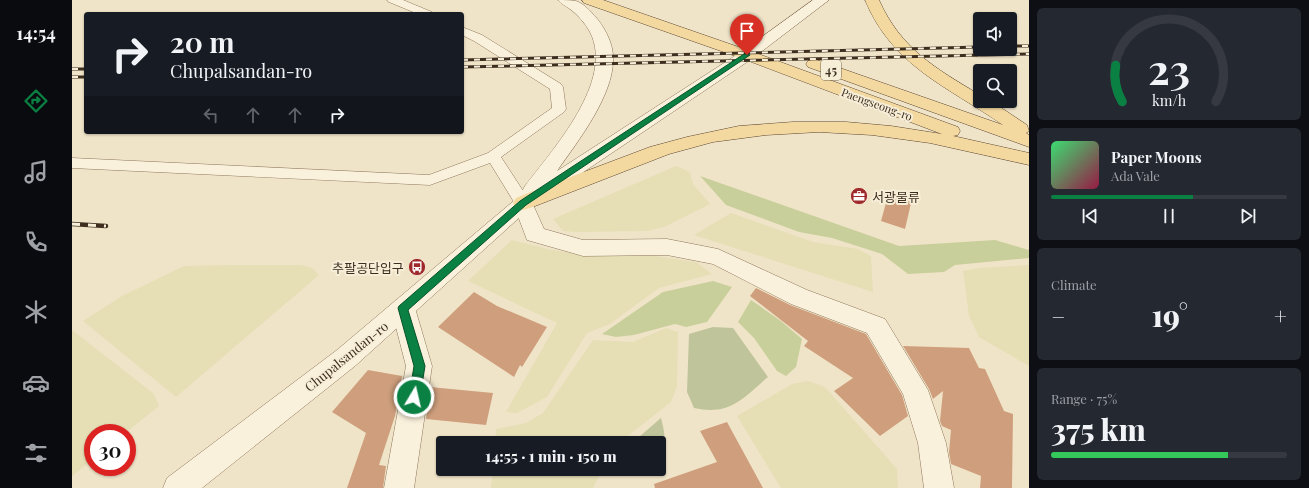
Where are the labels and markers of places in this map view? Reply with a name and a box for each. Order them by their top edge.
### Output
pin [730,14,764,55]
office icon: 서광물류 [849,186,869,206]
place label: 서광물류 [872,188,920,205]
bus stop icon: 추팔공단입구 [407,257,427,277]
place label: 추팔공단입구 [332,259,404,276]

